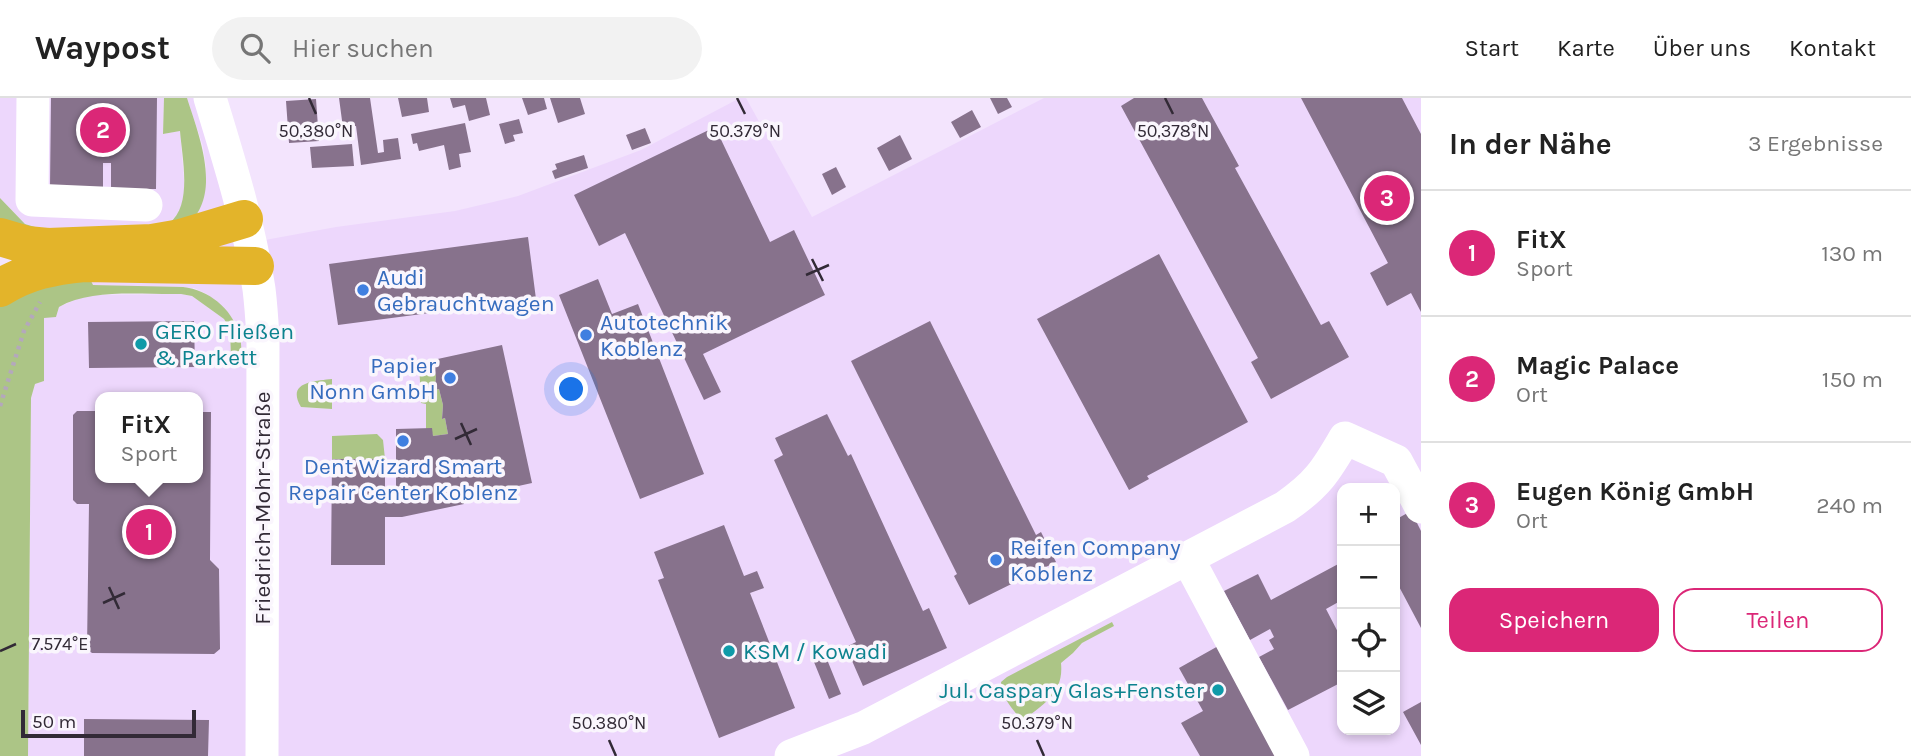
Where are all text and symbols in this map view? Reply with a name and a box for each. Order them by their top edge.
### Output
search box [212,17,702,80]
text: Waypost [35,29,170,67]
icon: search [236,29,274,67]
text: Hier suchen [292,33,434,64]
text: Start [1465,34,1519,62]
text: Karte [1557,34,1615,62]
text: Über uns [1653,34,1751,62]
text: Kontakt [1789,34,1876,62]
pin: 2 [80,104,126,156]
text: 50.380°N [279,120,353,142]
text: 50.379°N [709,120,781,142]
text: 50.378°N [1137,120,1209,142]
text: In der Nähe [1449,126,1612,162]
text: 3 Ergebnisse [1748,130,1883,157]
pin: 3 [1364,172,1410,224]
text: FitX [1516,224,1567,255]
text: 1 [1468,240,1476,267]
text: 130 m [1821,240,1883,267]
text: Sport [1516,255,1573,282]
place label: Audi Gebrauchtwagen [377,264,555,317]
marker: Audi Gebrauchtwagen [355,282,371,298]
place label: Autotechnik Koblenz [600,309,728,362]
place label: GERO Fließen & Parkett [155,318,294,371]
marker: Autotechnik Koblenz [578,327,594,343]
marker: GERO Fließen & Parkett [133,336,149,352]
text: Magic Palace [1516,350,1679,381]
place label: Papier Nonn GmbH [309,352,437,405]
text: 2 [1465,366,1479,393]
text: 150 m [1822,366,1883,393]
marker: Papier Nonn GmbH [442,370,458,386]
your location [554,372,588,406]
text: Ort [1516,381,1548,408]
street label: Friedrich-Mohr-Straße [249,391,276,625]
popup [95,392,203,483]
text: FitX [121,409,171,440]
marker: Dent Wizard Smart Repair Center Koblenz [395,433,411,449]
text: Sport [121,440,177,467]
place label: Dent Wizard Smart Repair Center Koblenz [288,453,518,506]
text: Eugen König GmbH [1516,476,1754,507]
map controls [1337,483,1400,735]
button: + [1337,483,1400,546]
text: 3 [1465,492,1479,519]
text: 240 m [1816,492,1883,519]
pin: 1 [126,506,172,558]
text: Ort [1516,507,1548,534]
place label: Reifen Company Koblenz [1010,534,1181,587]
button: − [1337,546,1400,609]
marker: Reifen Company Koblenz [988,552,1004,568]
button: Speichern [1449,588,1659,652]
button: Teilen [1673,588,1883,652]
button: locate [1337,609,1400,672]
text: 7.574°E [32,633,88,655]
place label: KSM / Kowadi [743,638,888,665]
marker: KSM / Kowadi [721,643,737,659]
button: layers [1337,672,1400,735]
place label: Jul. Caspary Glas+Fenster [939,677,1205,704]
marker: Jul. Caspary Glas+Fenster [1210,682,1226,698]
scale bar [21,707,196,739]
text: 50 m [32,711,76,733]
text: 50.380°N [572,712,646,734]
text: 50.379°N [1001,712,1073,734]

